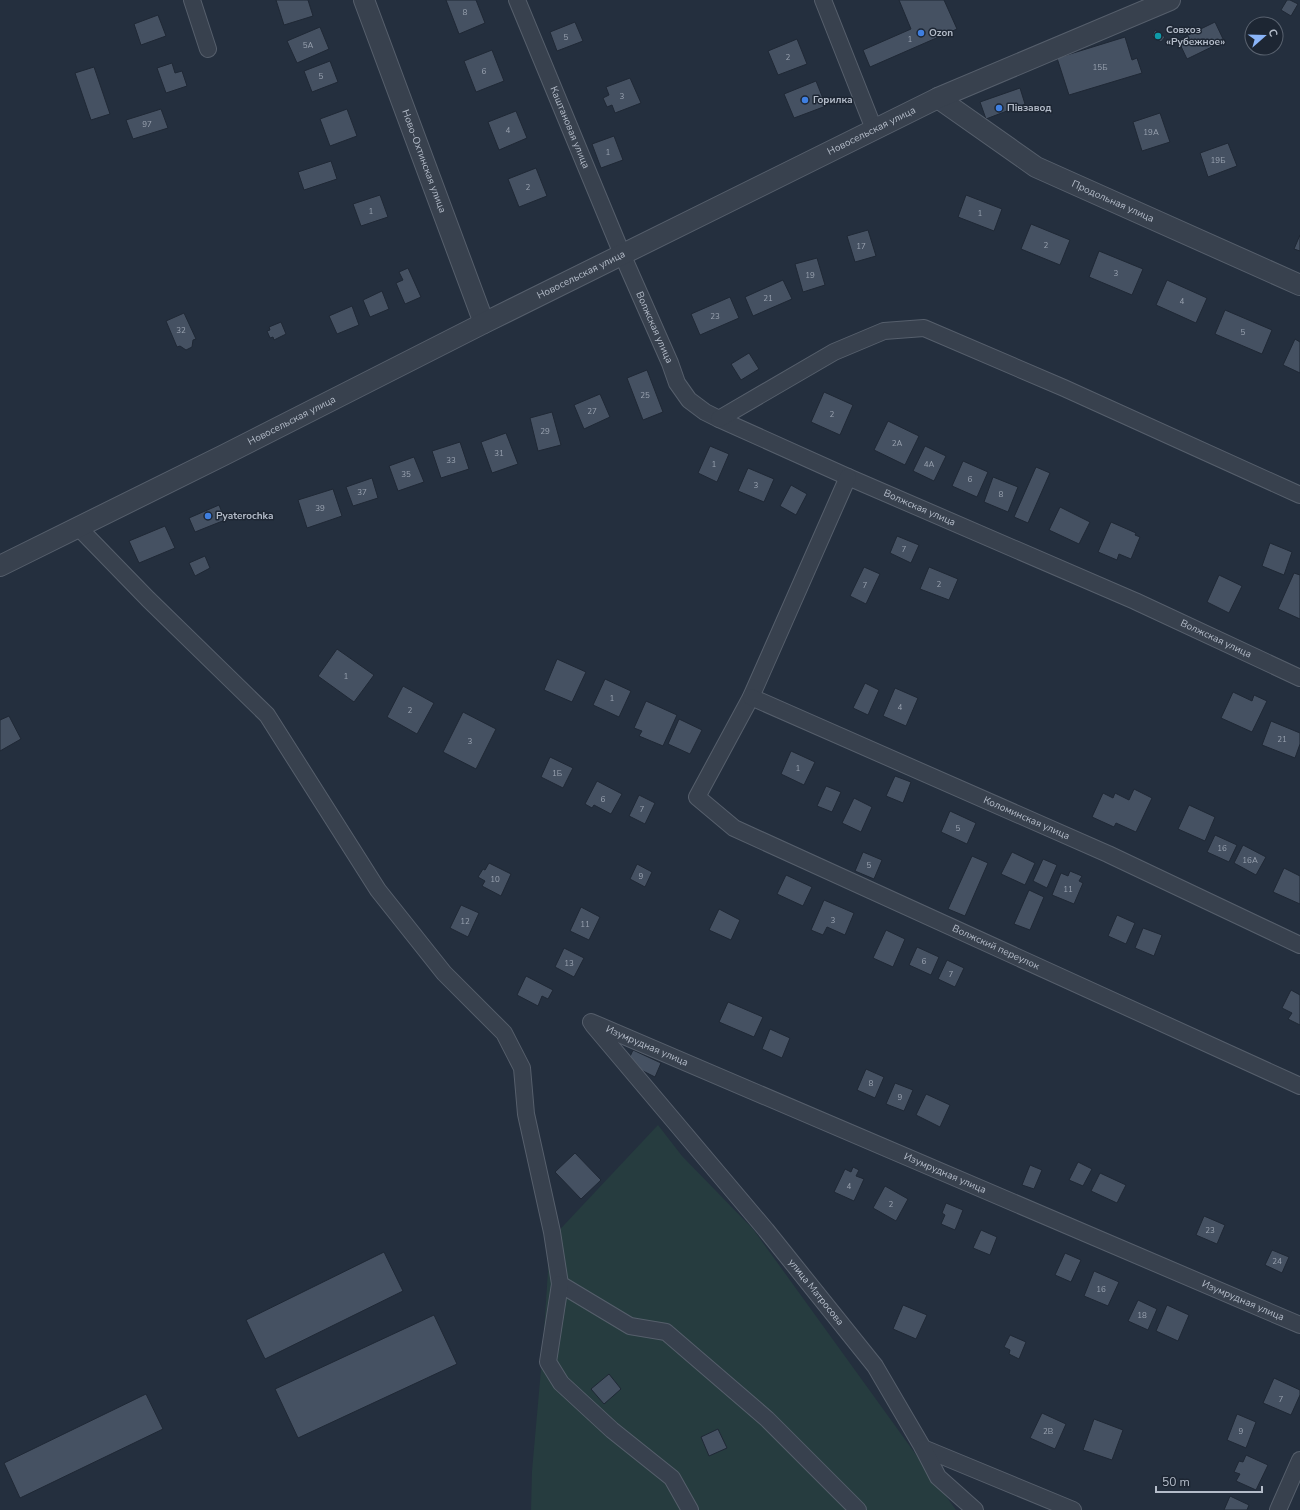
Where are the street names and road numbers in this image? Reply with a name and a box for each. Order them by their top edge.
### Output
street label: Каштановая улица [546,84,593,171]
street label: Новосельская улица [825,103,918,159]
street label: Ново-Охтинская улица [398,108,449,215]
street label: Продольная улица [1069,177,1156,226]
street label: Новосельская улица [535,247,628,303]
street label: Волжская улица [632,289,676,366]
street label: Новосельская улица [245,392,338,449]
street label: Волжская улица [881,486,958,530]
street label: Волжская улица [1178,616,1254,661]
street label: Коломинская улица [981,793,1072,843]
street label: Волжский переулок [950,921,1042,974]
street label: Изумрудная улица [604,1022,690,1070]
street label: Изумрудная улица [902,1150,988,1197]
street label: улица Матросова [785,1256,847,1329]
street label: Изумрудная улица [1200,1277,1286,1324]

